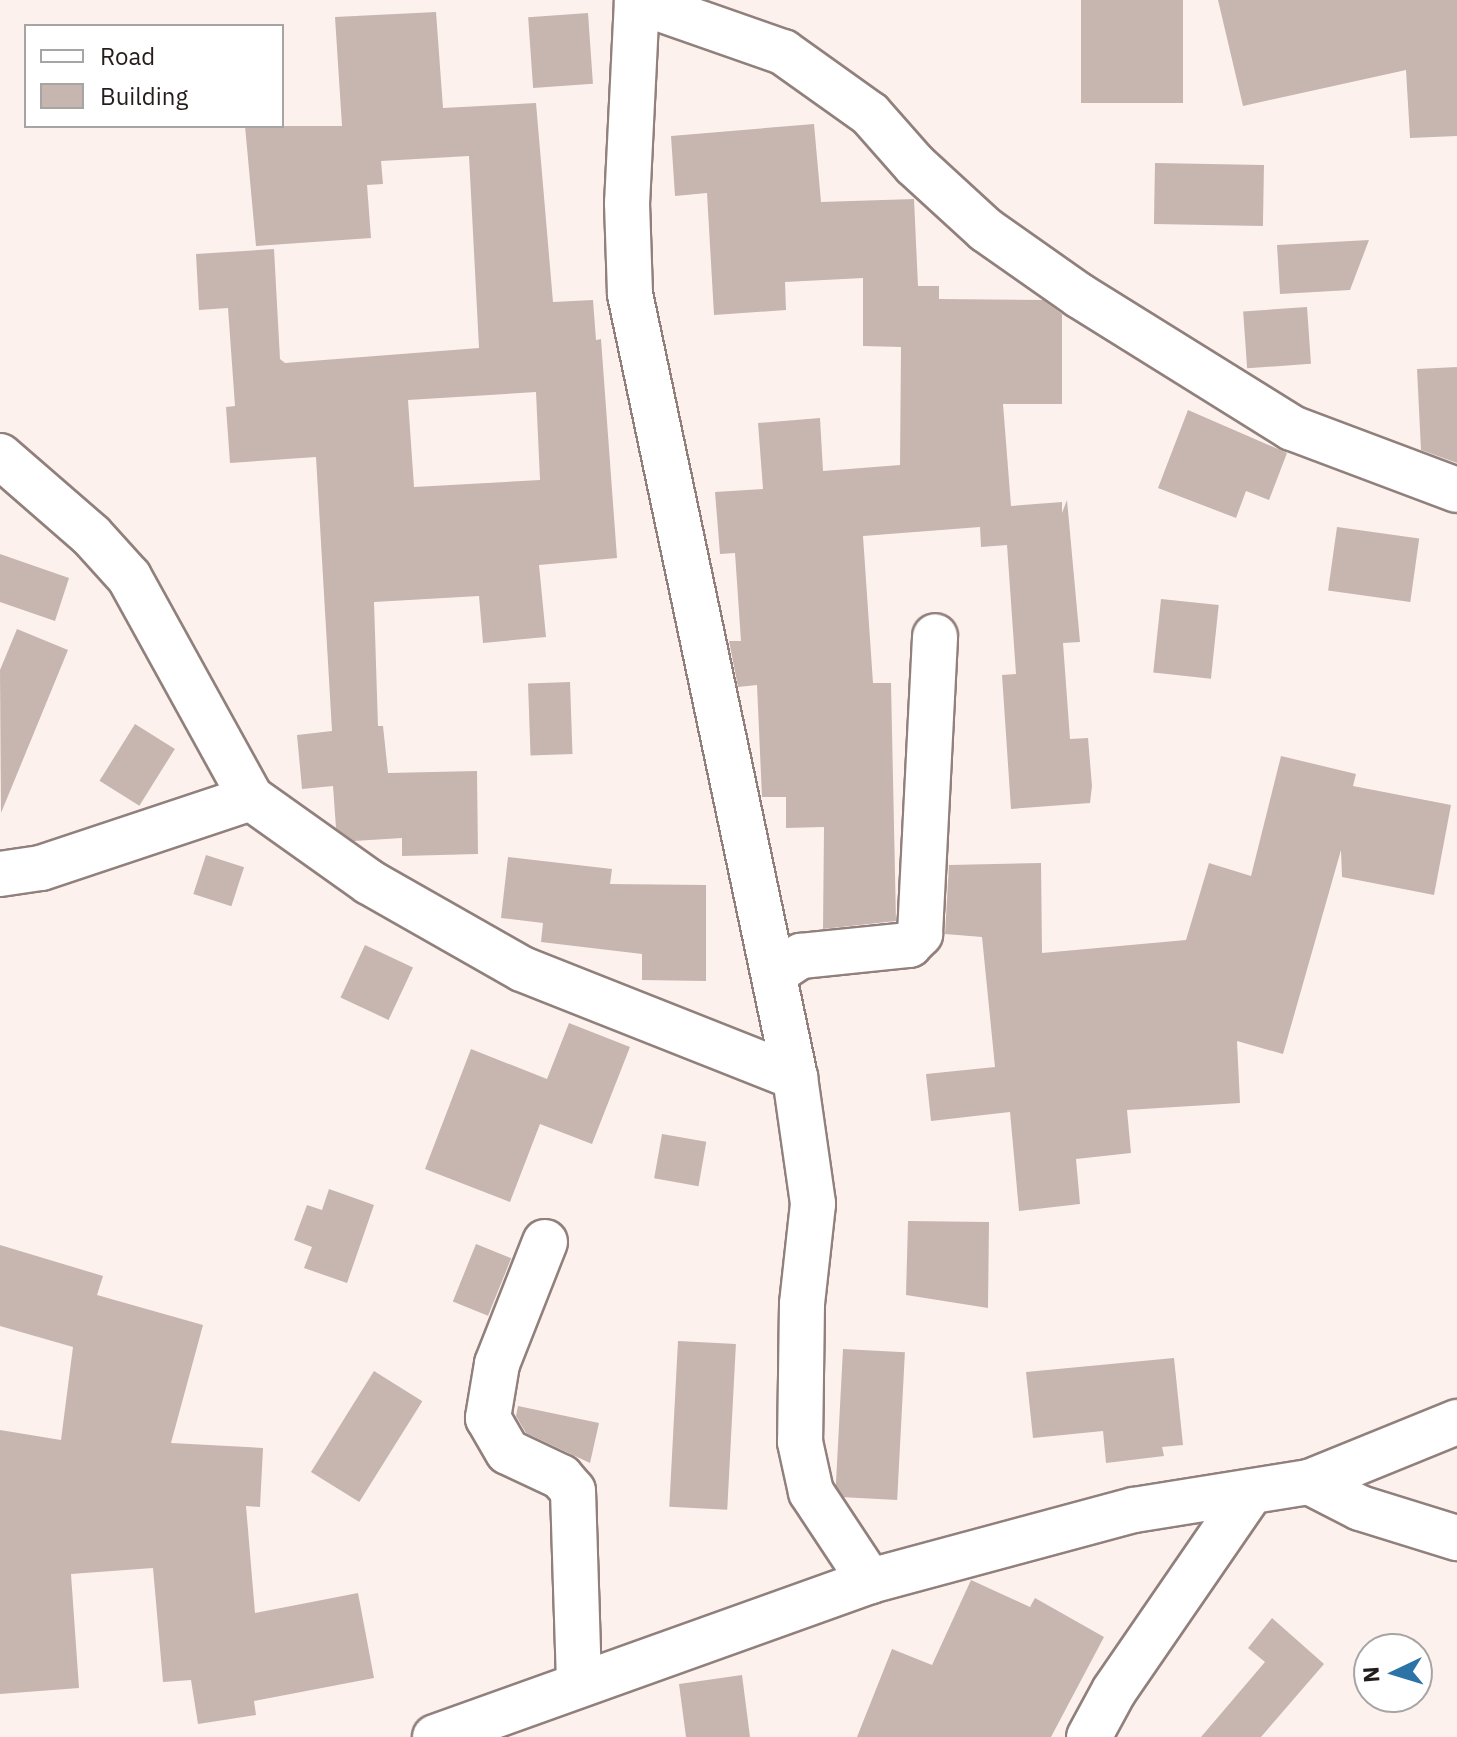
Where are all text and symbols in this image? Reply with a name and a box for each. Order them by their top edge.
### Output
legend [24,24,284,128]
text: Road [100,40,155,72]
text: Building [100,80,188,112]
north arrow [1353,1633,1433,1713]
text: N [1356,1666,1386,1684]

